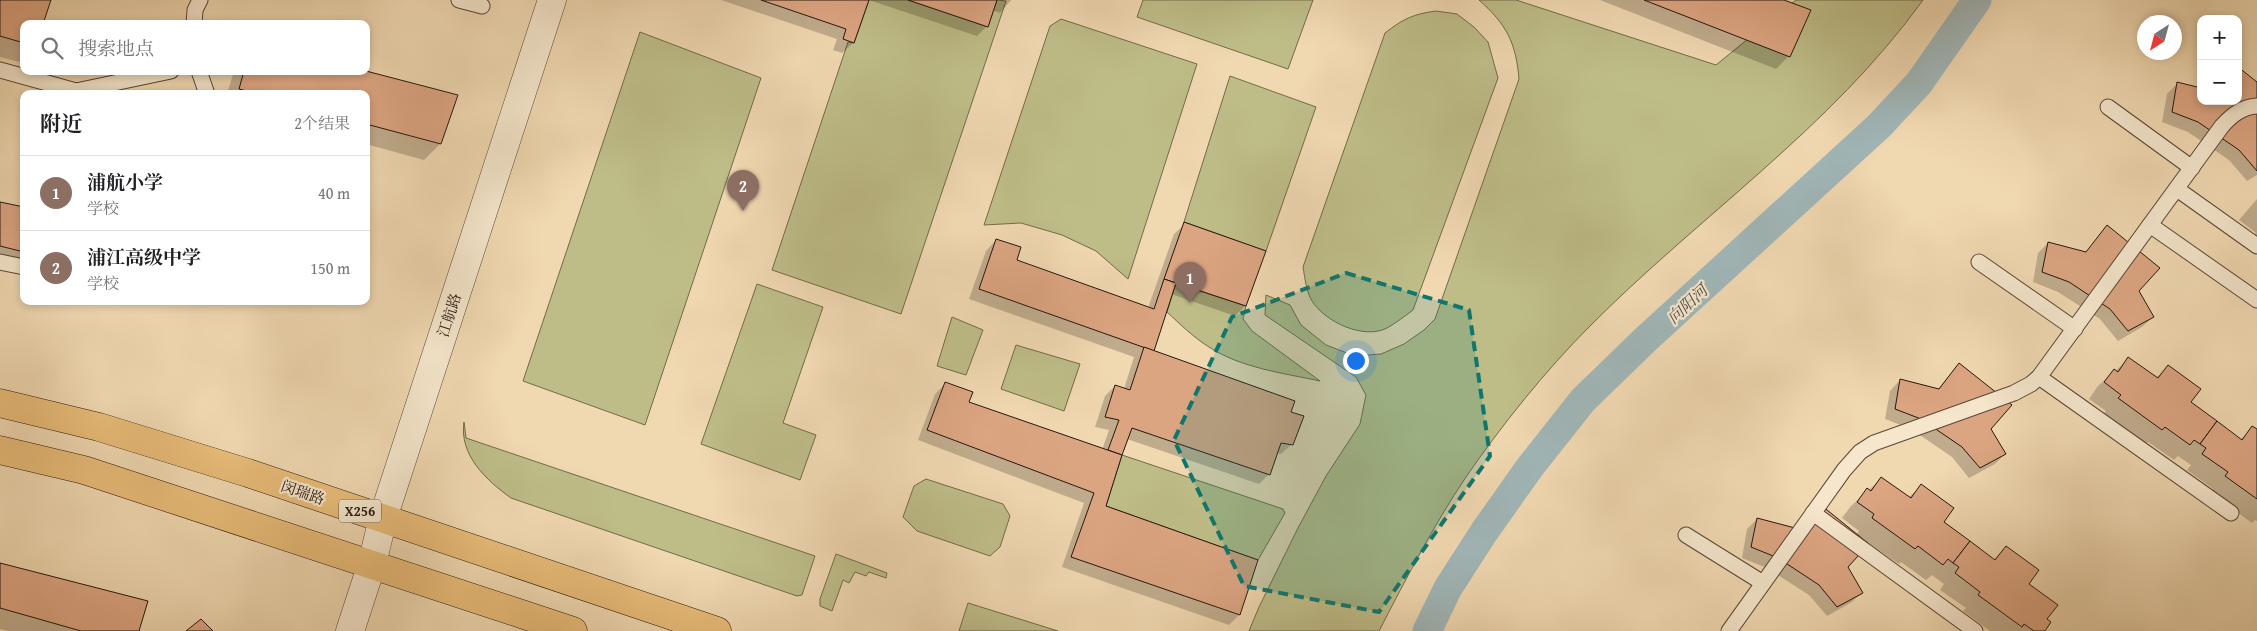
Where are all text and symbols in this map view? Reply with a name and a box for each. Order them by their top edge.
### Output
north arrow [2137,15,2182,60]
map controls [2197,15,2242,105]
button: + [2197,15,2242,60]
search box [20,20,370,75]
icon: search [38,34,66,62]
text: 搜索地点 [78,34,154,62]
button: − [2197,60,2242,105]
text: 附近 [40,108,82,139]
text: 2个结果 [294,111,350,135]
text: 浦航小学 [87,168,163,196]
pin: 2 [727,170,759,211]
text: 1 [52,181,60,205]
text: 40 m [318,181,350,205]
text: 学校 [87,196,119,220]
text: 浦江高级中学 [87,243,201,271]
text: 2 [52,256,60,280]
text: 150 m [310,256,350,280]
pin: 1 [1174,262,1206,303]
text: 学校 [87,271,119,295]
water label: 向阳河 [1661,277,1715,329]
street label: 江航路 [432,290,466,340]
your location [1343,348,1369,374]
street label: 闵瑞路 [278,475,328,509]
road number: X256 [339,500,381,522]

